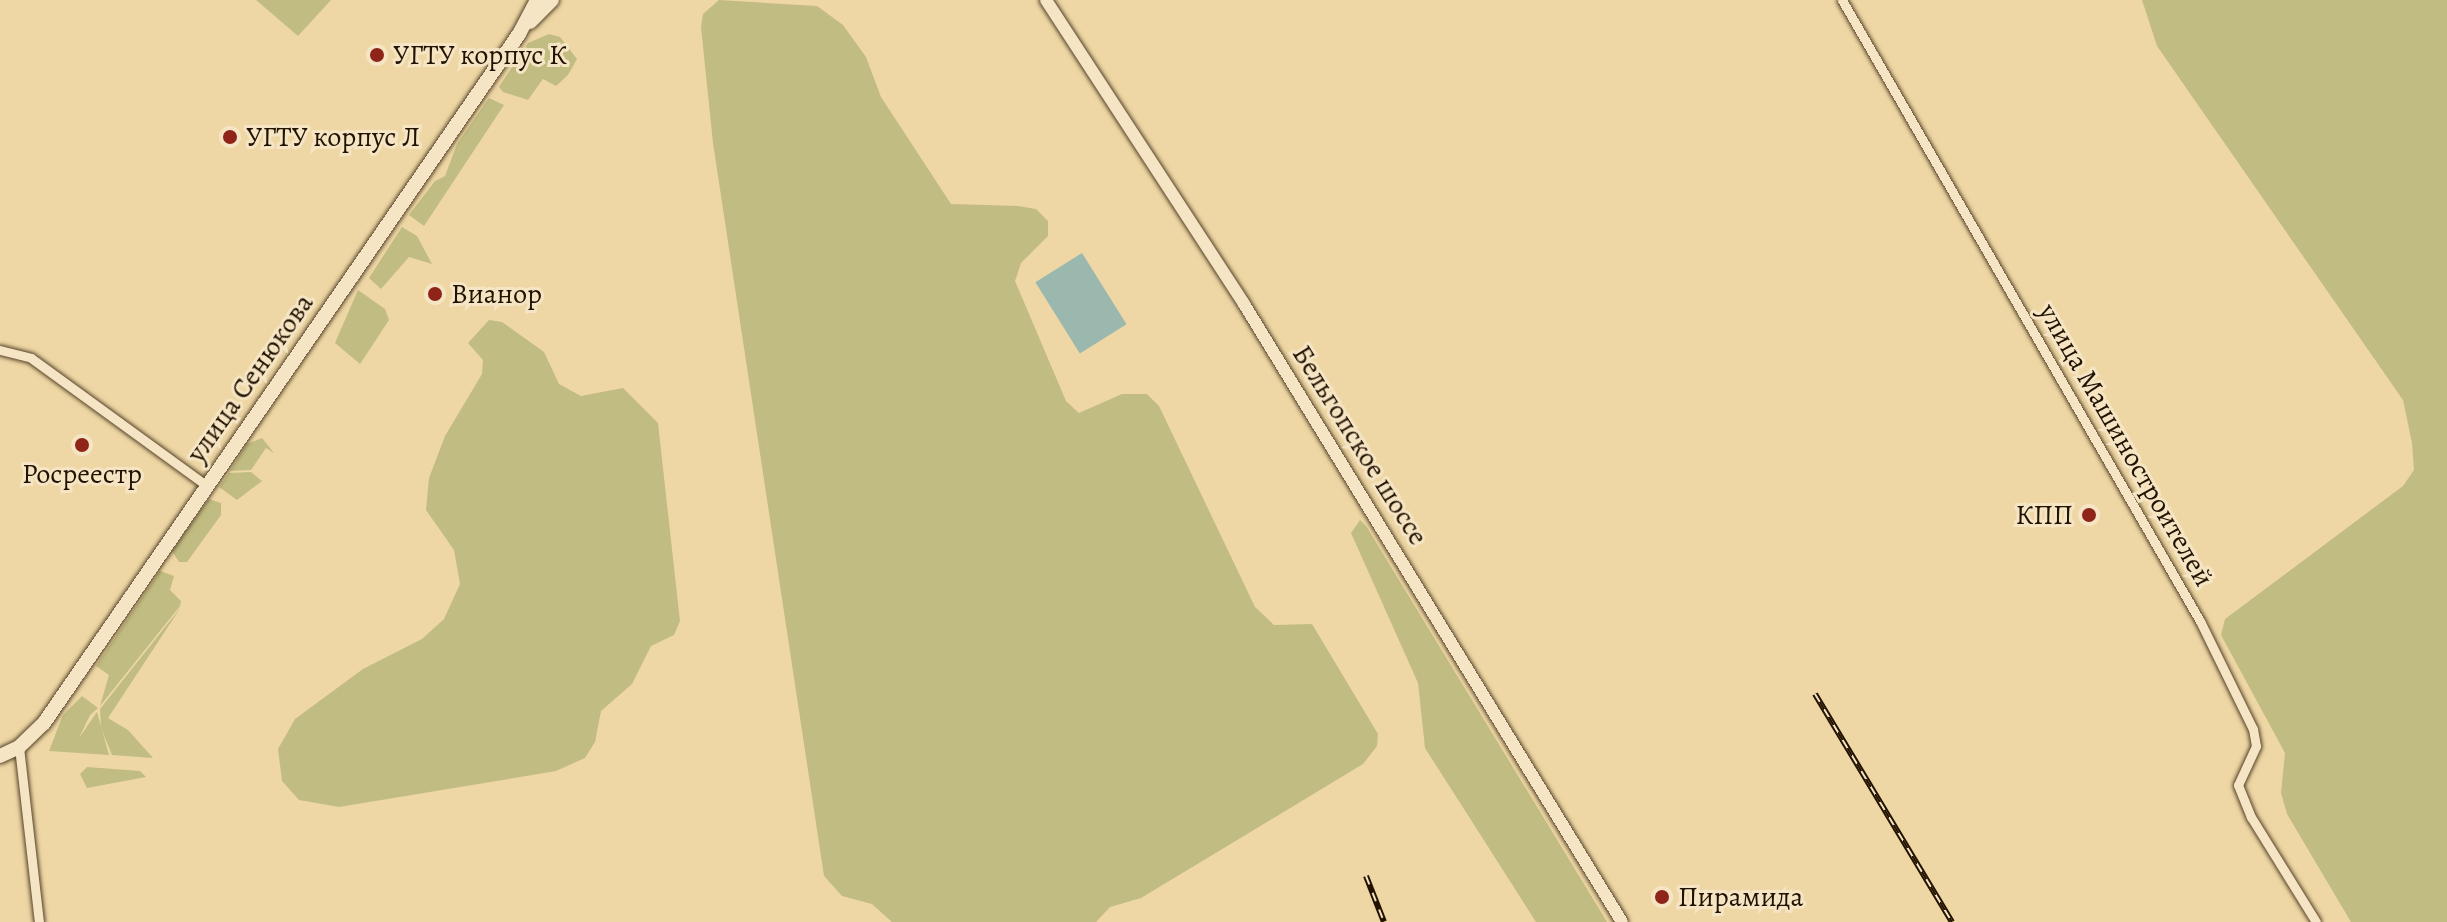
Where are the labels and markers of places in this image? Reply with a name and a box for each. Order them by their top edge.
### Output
place label: УГТУ корпус К [393,38,567,72]
marker: УГТУ корпус К [368,46,386,64]
place label: УГТУ корпус Л [246,120,420,154]
marker: УГТУ корпус Л [221,128,239,146]
place label: Вианор [451,277,542,311]
marker: Вианор [426,285,444,303]
marker: Росреестр [73,436,91,454]
place label: Росреестр [22,457,142,491]
place label: КПП [2015,498,2073,532]
marker: КПП [2080,506,2098,524]
place label: Пирамида [1678,880,1803,914]
marker: Пирамида [1653,888,1671,906]

